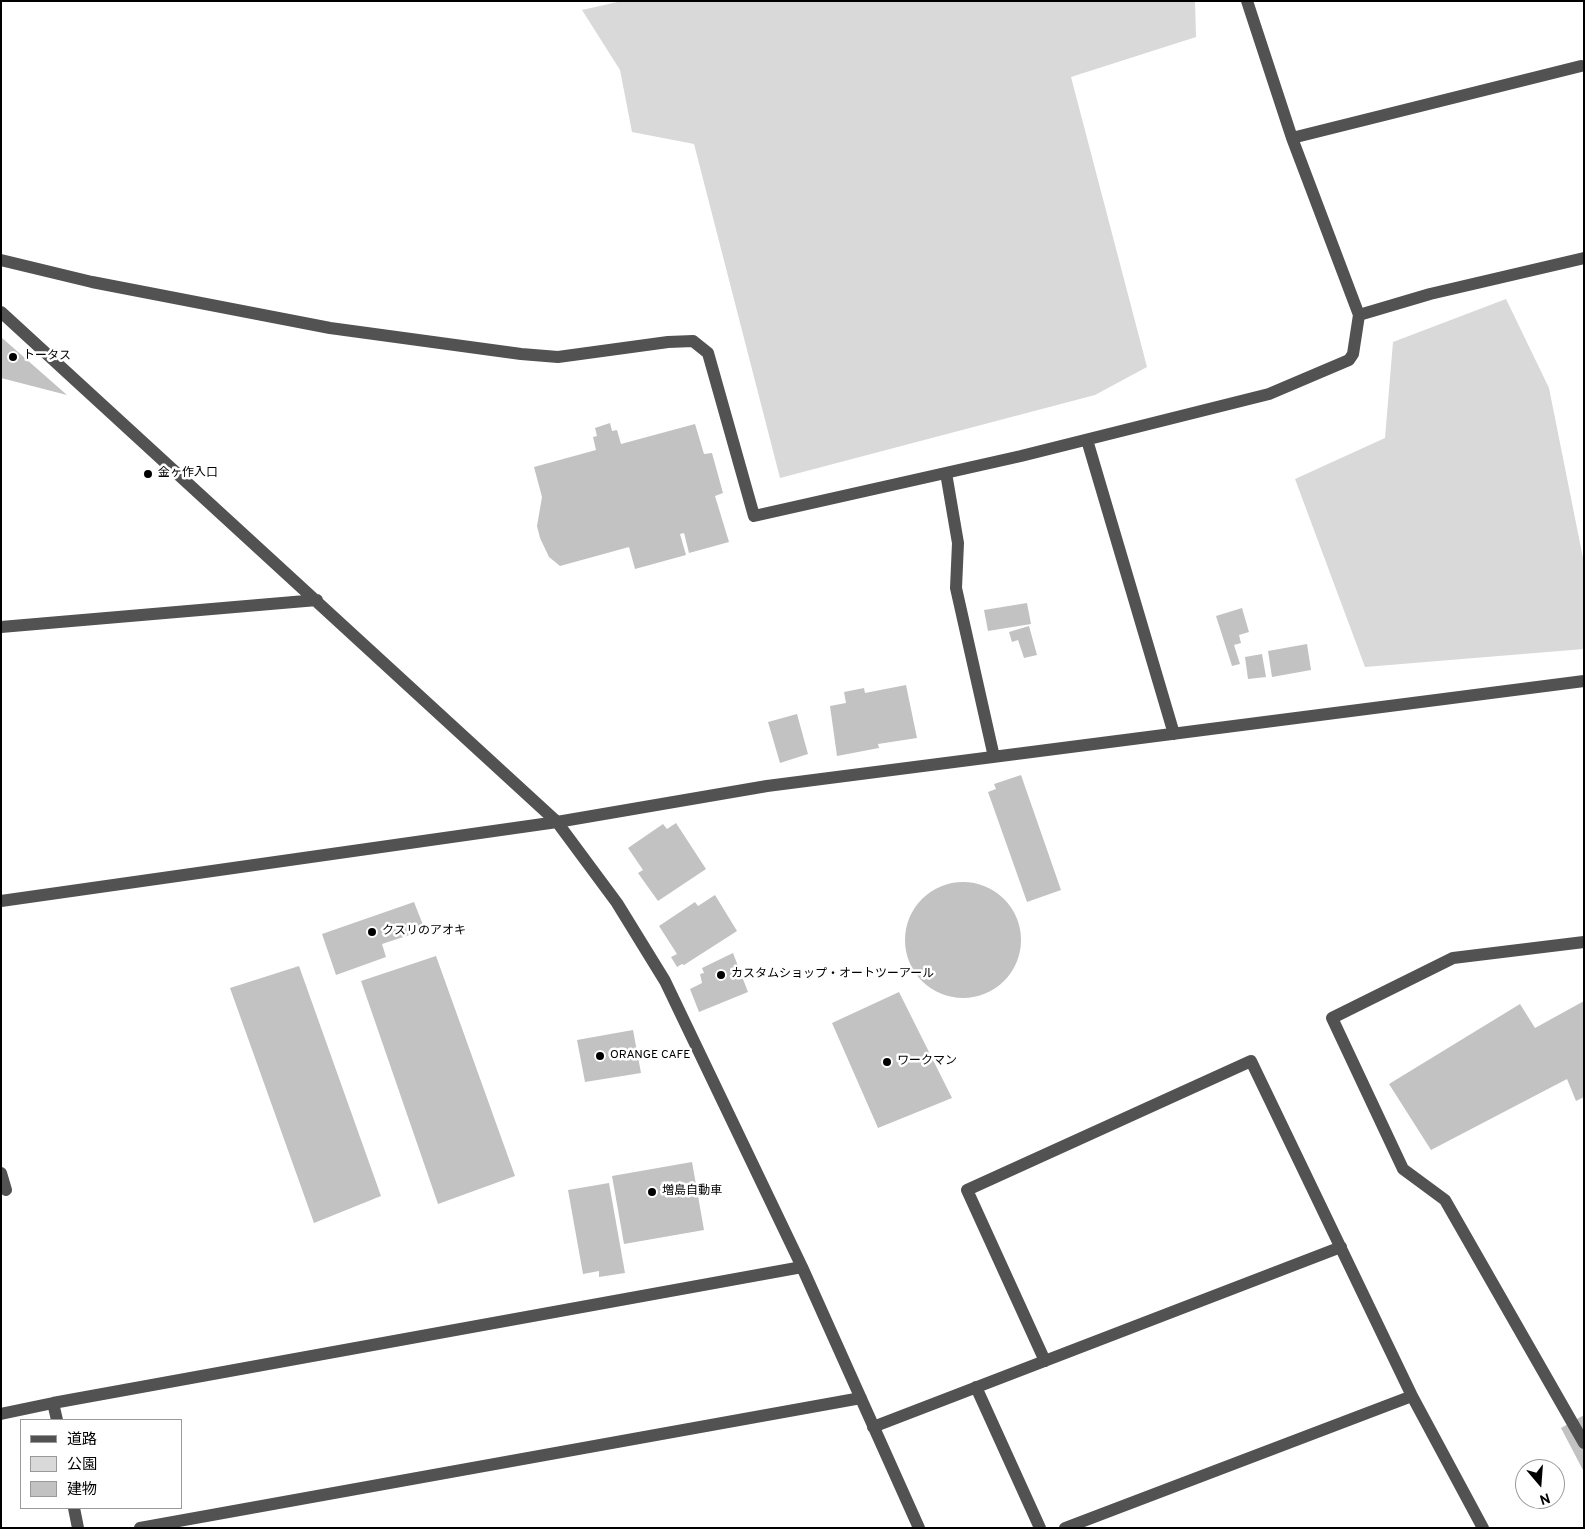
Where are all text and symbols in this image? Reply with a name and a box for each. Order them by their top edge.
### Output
place label: トータス [23,350,71,364]
marker: トータス [7,351,19,363]
place label: 金ヶ作入口 [158,467,218,481]
marker: 金ヶ作入口 [142,468,154,480]
place label: クスリのアオキ [382,925,466,939]
marker: クスリのアオキ [366,926,378,938]
place label: カスタムショップ・オートツーアール [731,968,934,982]
marker: カスタムショップ・オートツーアール [715,969,727,981]
place label: ORANGE CAFE [610,1049,690,1063]
marker: ORANGE CAFE [594,1050,606,1062]
place label: ワークマン [897,1055,957,1069]
marker: ワークマン [881,1056,893,1068]
place label: 増島自動車 [662,1185,722,1199]
marker: 増島自動車 [646,1186,658,1198]
legend [20,1419,182,1509]
text: 道路 [67,1431,97,1450]
text: 公園 [67,1456,97,1475]
north arrow [1515,1459,1565,1509]
text: 建物 [67,1481,97,1500]
text: N [1537,1488,1552,1507]

